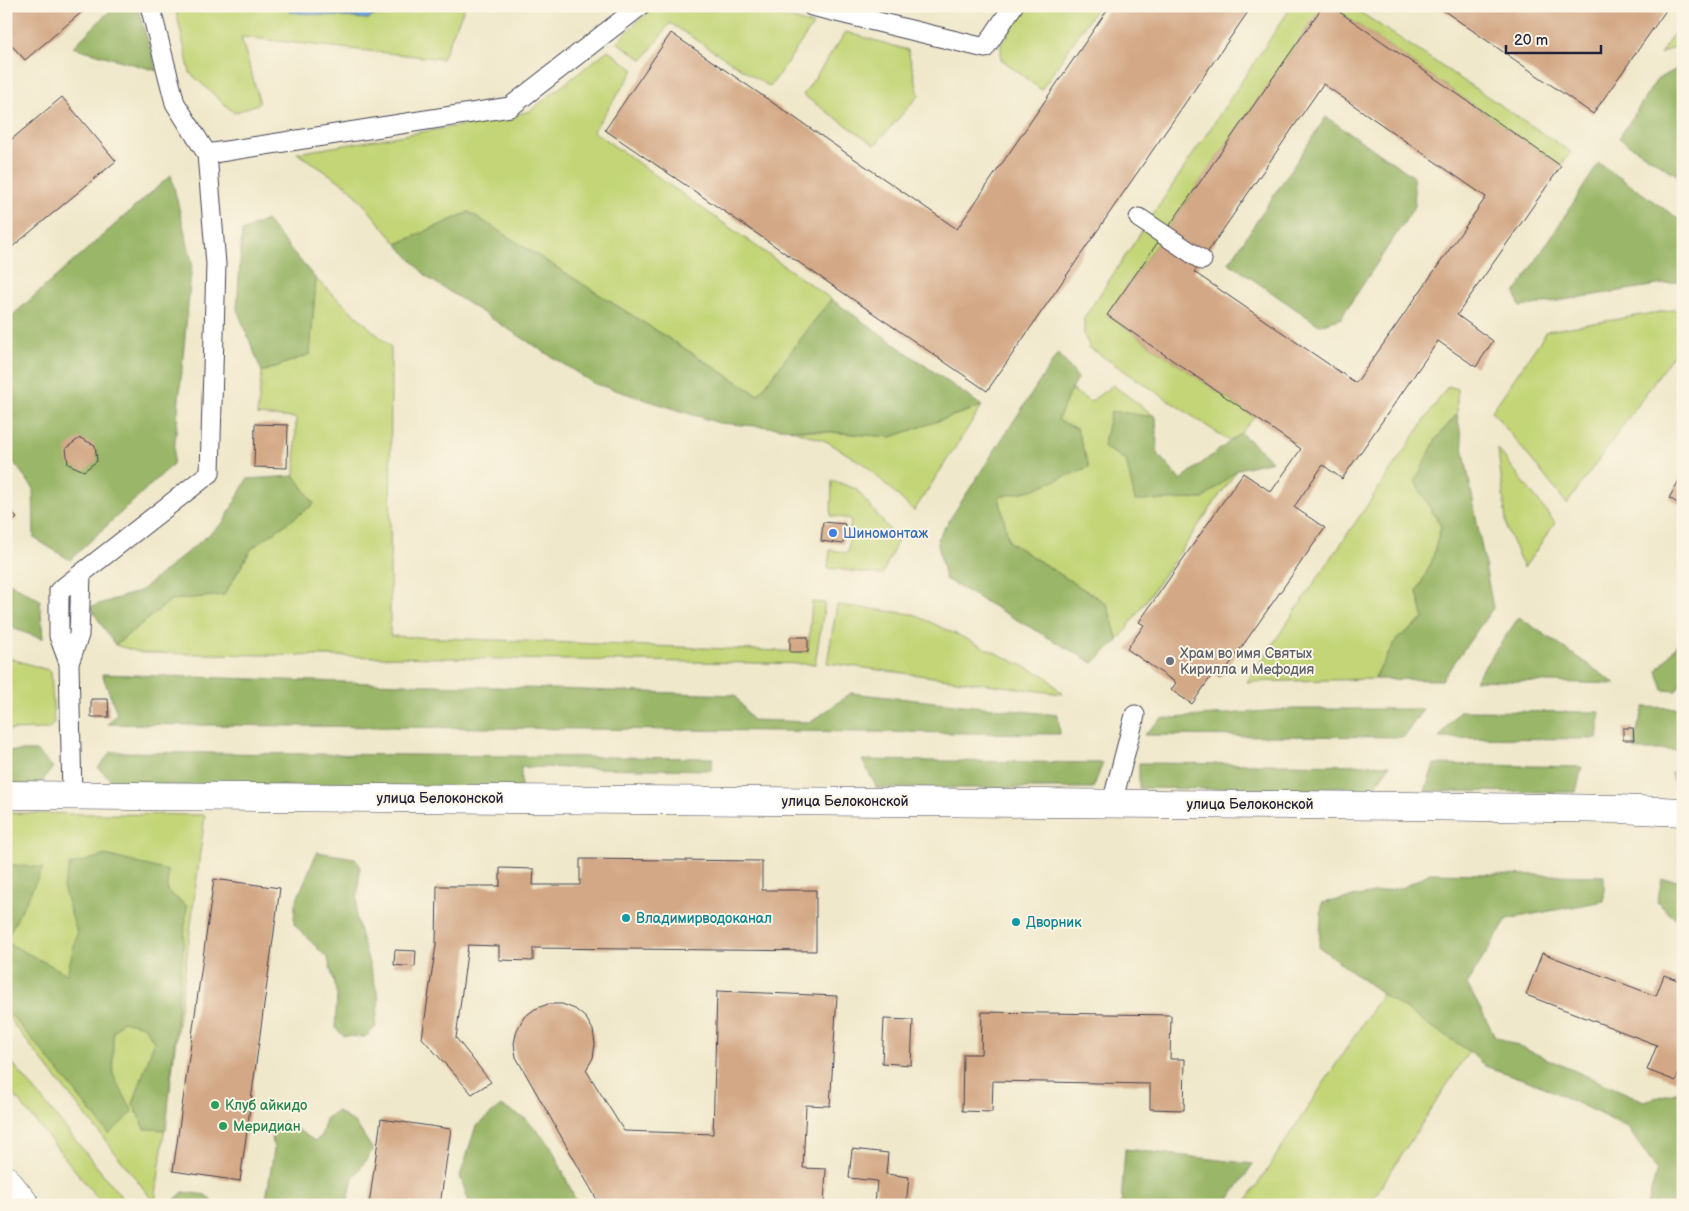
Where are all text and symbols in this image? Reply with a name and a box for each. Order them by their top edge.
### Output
scale bar [1506,22,1602,54]
text: 20 m [1514,31,1548,50]
place label: Шиномонтаж [843,525,929,542]
marker: Шиномонтаж [827,527,839,539]
place label: Храм во имя Святых Кирилла и Мефодия [1180,645,1315,678]
marker: Храм во имя Святых Кирилла и Мефодия [1164,655,1176,667]
street label: улица Белоконской [376,790,504,807]
street label: улица Белоконской [781,793,909,810]
street label: улица Белоконской [1186,796,1314,813]
place label: Владимирводоканал [636,910,772,927]
marker: Владимирводоканал [620,912,632,924]
place label: Дворник [1026,914,1082,931]
marker: Дворник [1010,916,1022,928]
place label: Клуб айкидо [225,1097,307,1114]
marker: Клуб айкидо [209,1099,221,1111]
place label: Меридиан [233,1118,301,1135]
marker: Меридиан [217,1120,229,1132]

